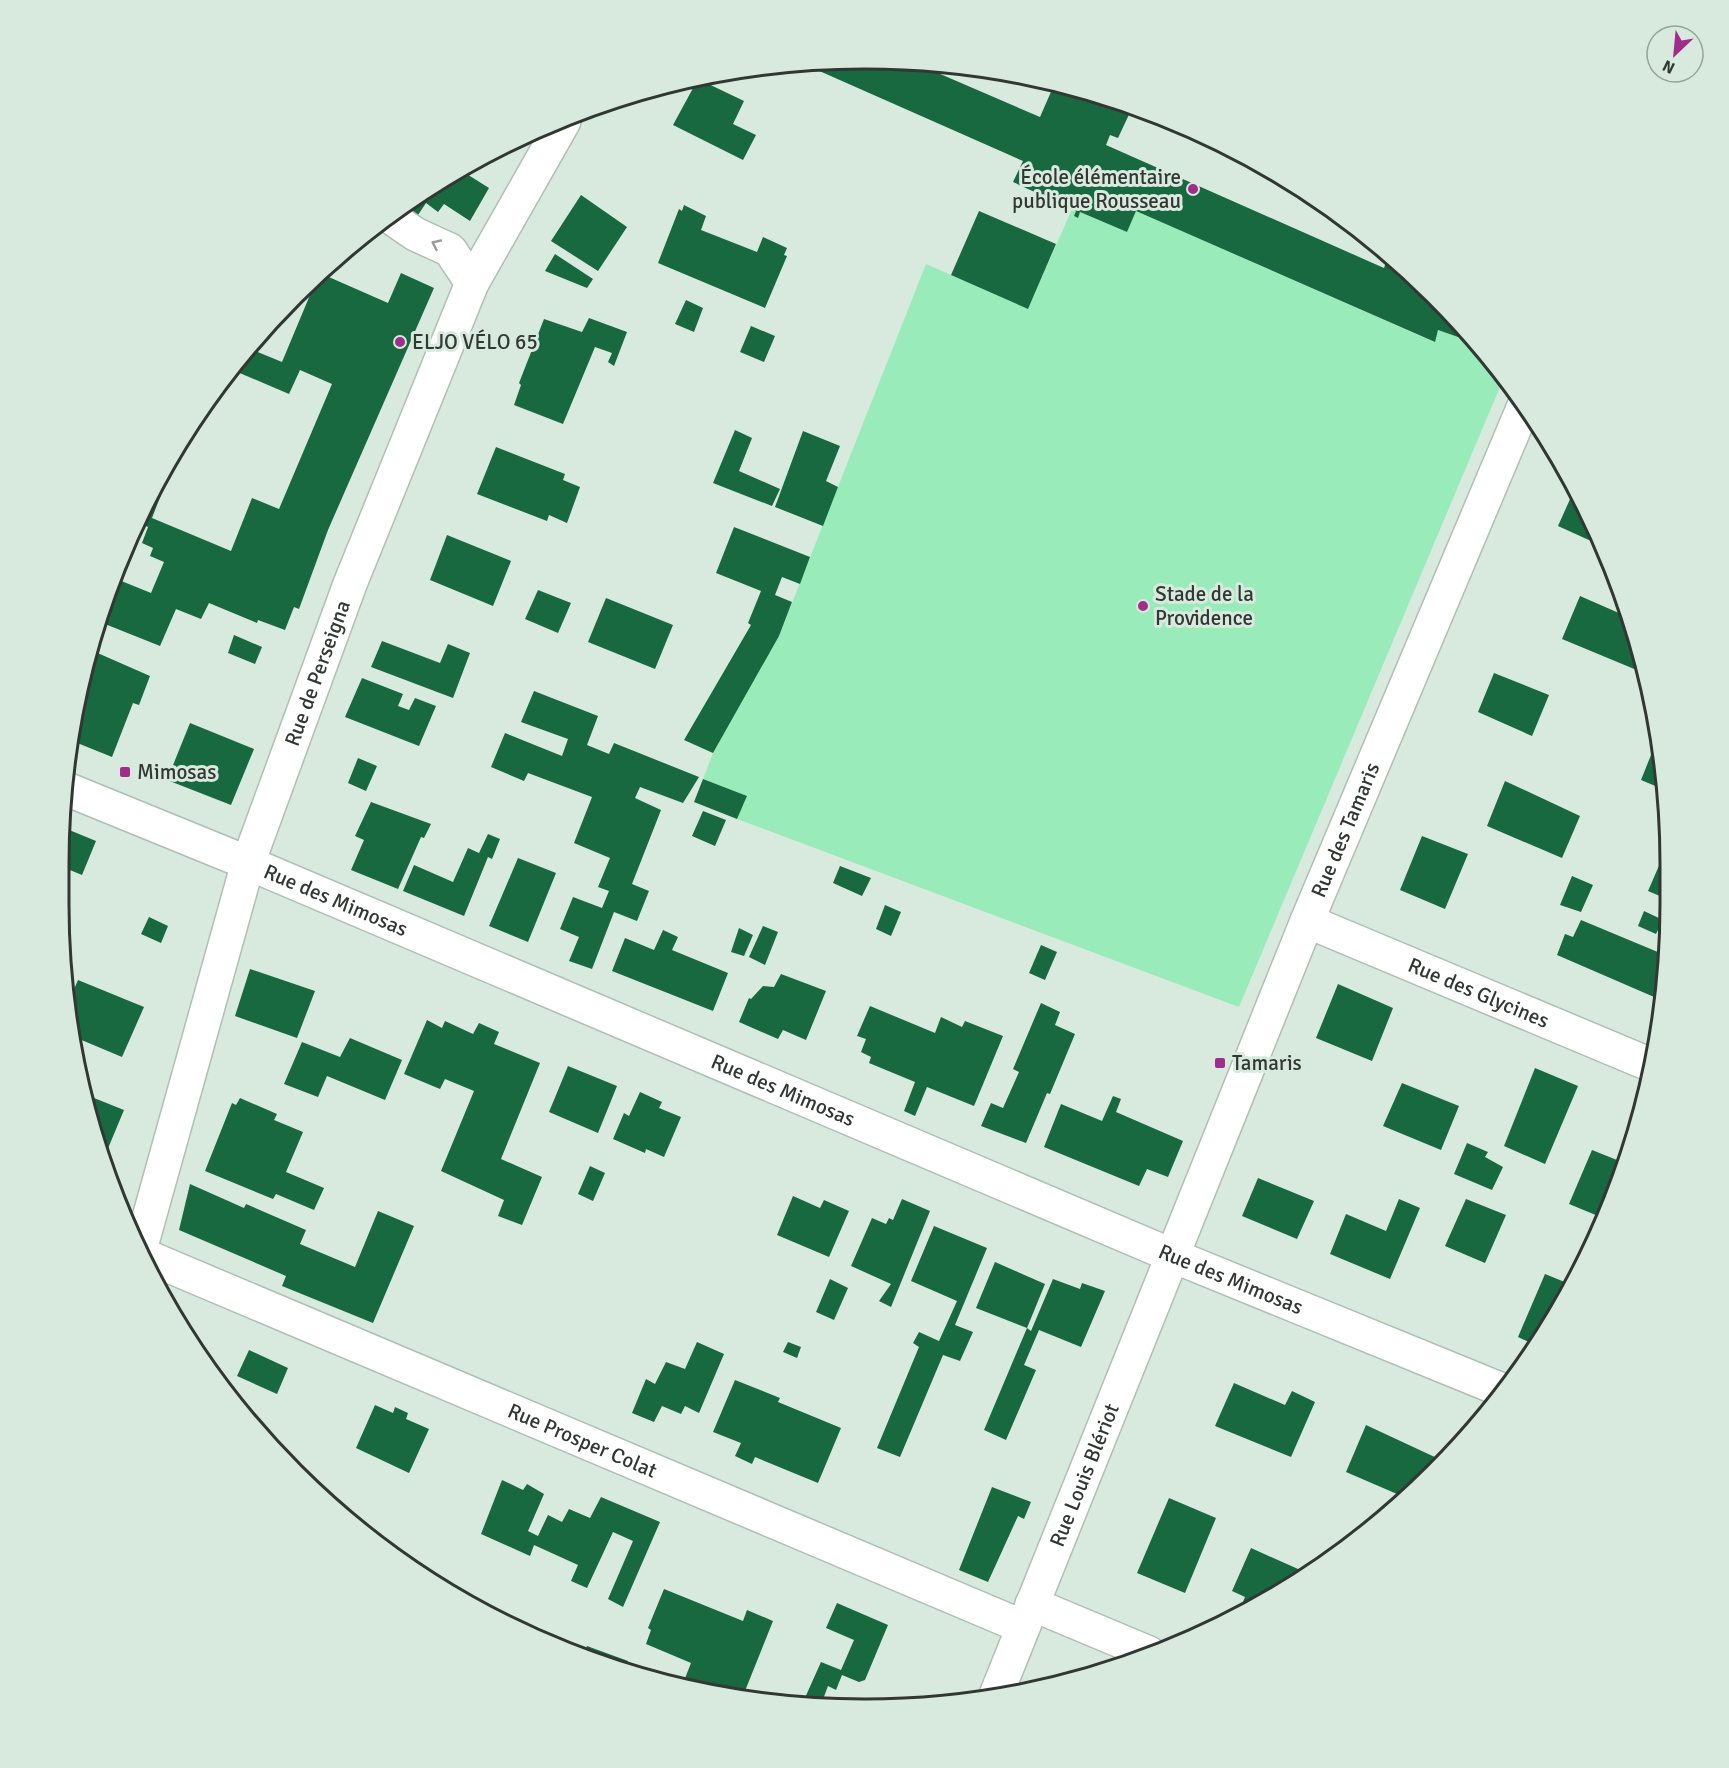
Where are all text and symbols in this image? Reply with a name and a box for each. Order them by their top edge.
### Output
north arrow [1645,24,1705,84]
text: N [1659,55,1678,78]
place label: École élémentaire publique Rousseau [1012,164,1181,214]
marker: École élémentaire publique Rousseau [1186,182,1200,196]
one-way arrow [431,239,442,251]
place label: ELJO VÉLO 65 [412,329,538,355]
marker: ELJO VÉLO 65 [393,335,407,349]
place label: Stade de la Providence [1155,581,1254,631]
street label: Rue de Perseigna [279,597,356,750]
marker: Stade de la Providence [1136,599,1150,613]
street label: Rue des Tamaris [1305,758,1385,901]
place label: Mimosas [137,759,216,785]
marker: Mimosas [118,765,132,779]
street label: Rue des Mimosas [260,858,411,942]
street label: Rue des Glycines [1404,952,1553,1034]
street label: Rue des Mimosas [707,1048,859,1132]
place label: Tamaris [1232,1050,1302,1076]
marker: Tamaris [1213,1056,1227,1070]
street label: Rue des Mimosas [1155,1238,1307,1320]
street label: Rue Prosper Colat [504,1398,661,1484]
street label: Rue Louis Blériot [1044,1400,1125,1551]

